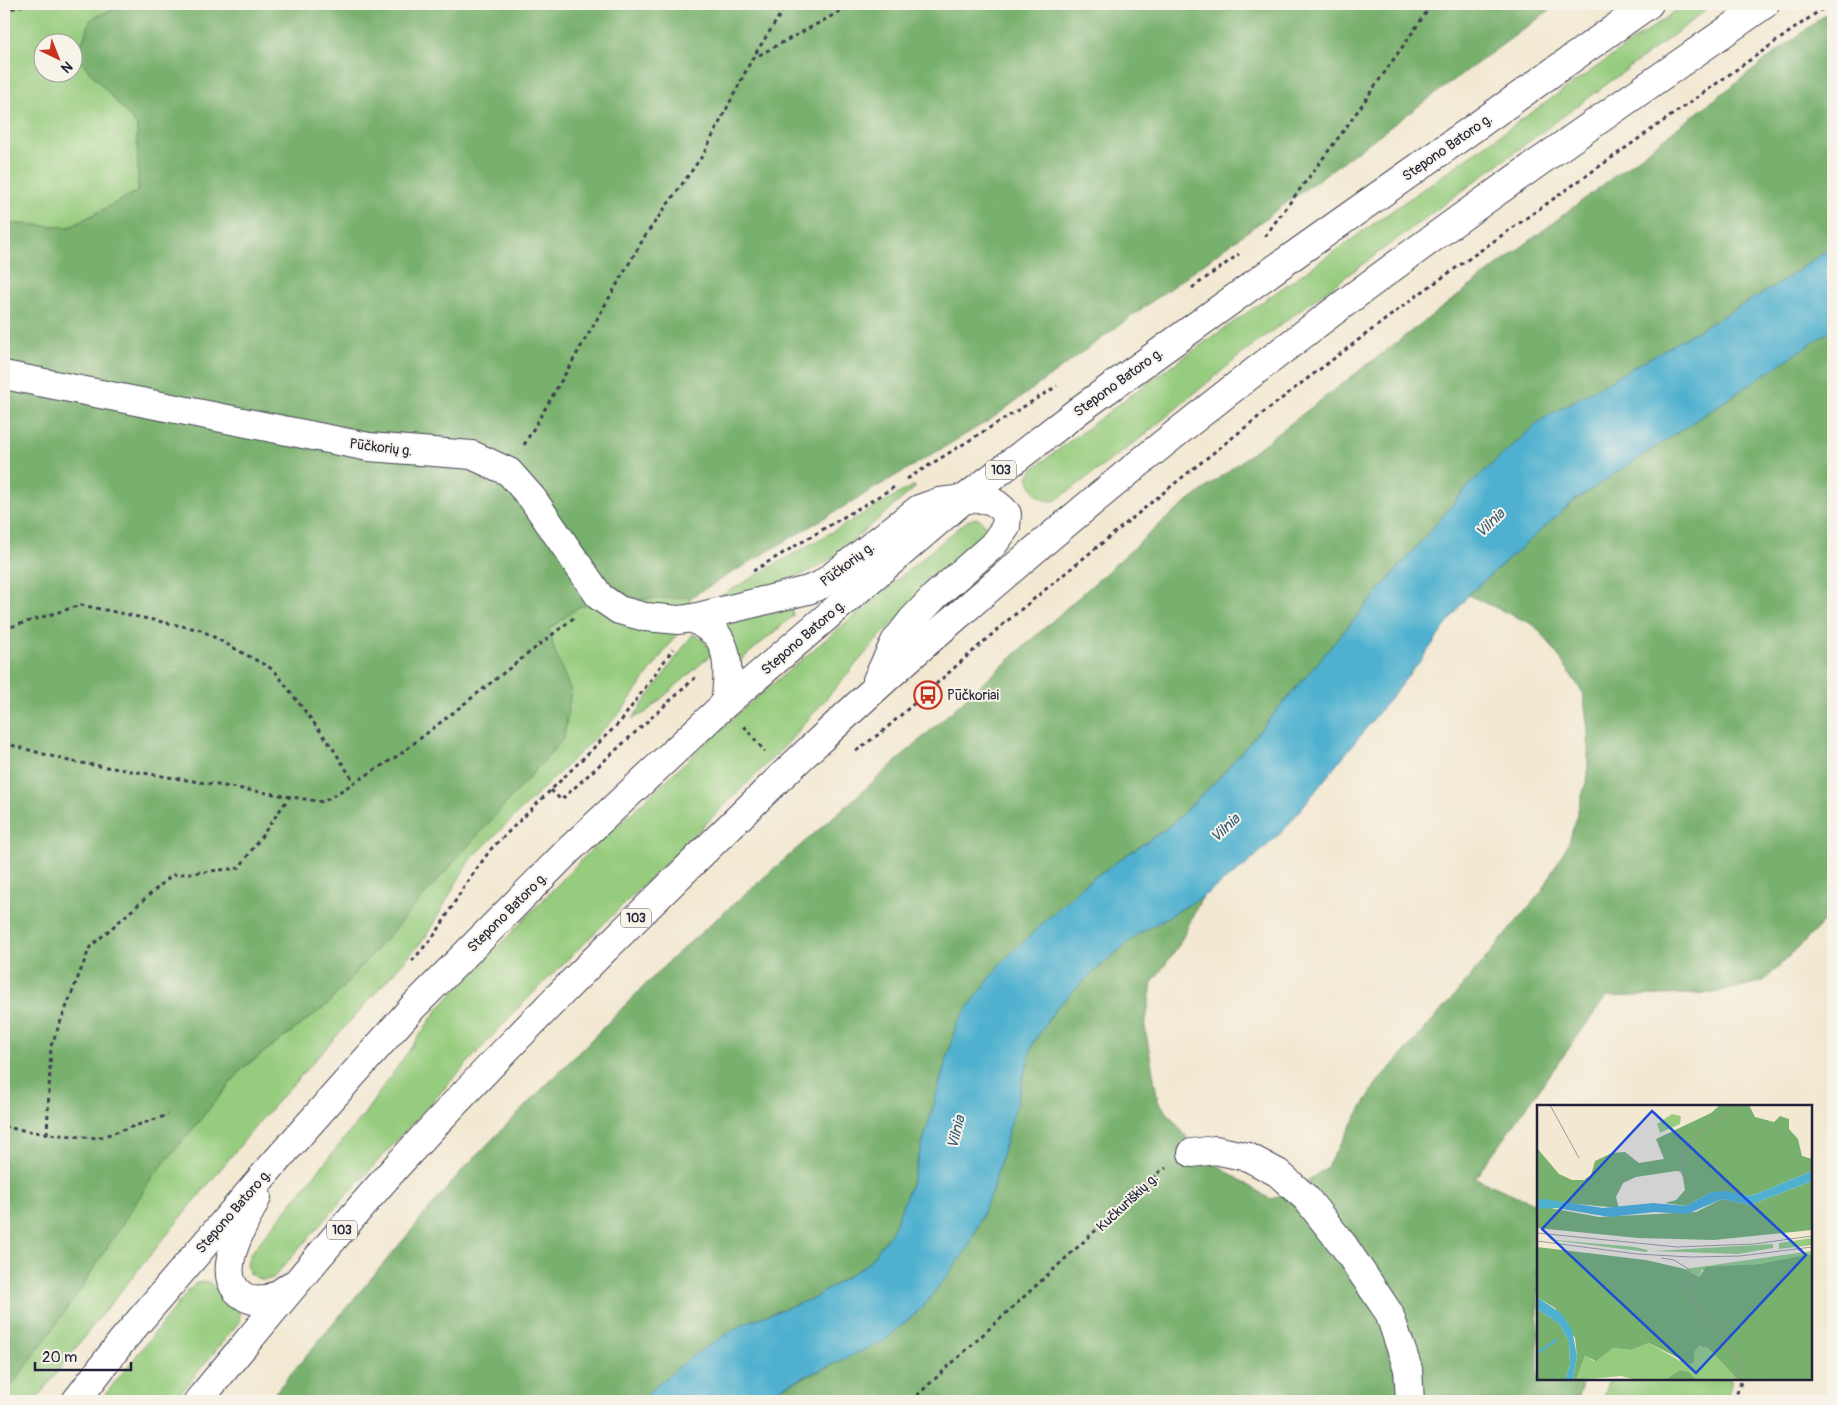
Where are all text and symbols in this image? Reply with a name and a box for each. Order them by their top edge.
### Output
north arrow [32,32,82,82]
text: N [57,58,76,77]
street label: Stepono Batoro g. [1399,110,1496,185]
street label: Stepono Batoro g. [1070,344,1166,420]
street label: Pūčkorių g. [348,435,413,460]
road number: 103 [986,460,1016,480]
water label: Vilnia [1472,504,1510,542]
street label: Pūčkorių g. [817,539,878,590]
street label: Stepono Batoro g. [758,596,849,679]
bus stop icon: Pūčkoriai [913,680,943,710]
place label: Pūčkoriai [947,687,1000,704]
water label: Vilnia [1207,809,1245,847]
street label: Stepono Batoro g. [464,869,551,956]
road number: 103 [621,908,651,928]
inset map [1537,1105,1812,1380]
water label: Vilnia [943,1113,970,1151]
street label: Stepono Batoro g. [192,1166,275,1257]
street label: Kučkuriškių g. [1093,1170,1162,1235]
road number: 103 [327,1220,357,1240]
scale bar [35,1340,131,1372]
text: 20 m [42,1348,77,1367]

